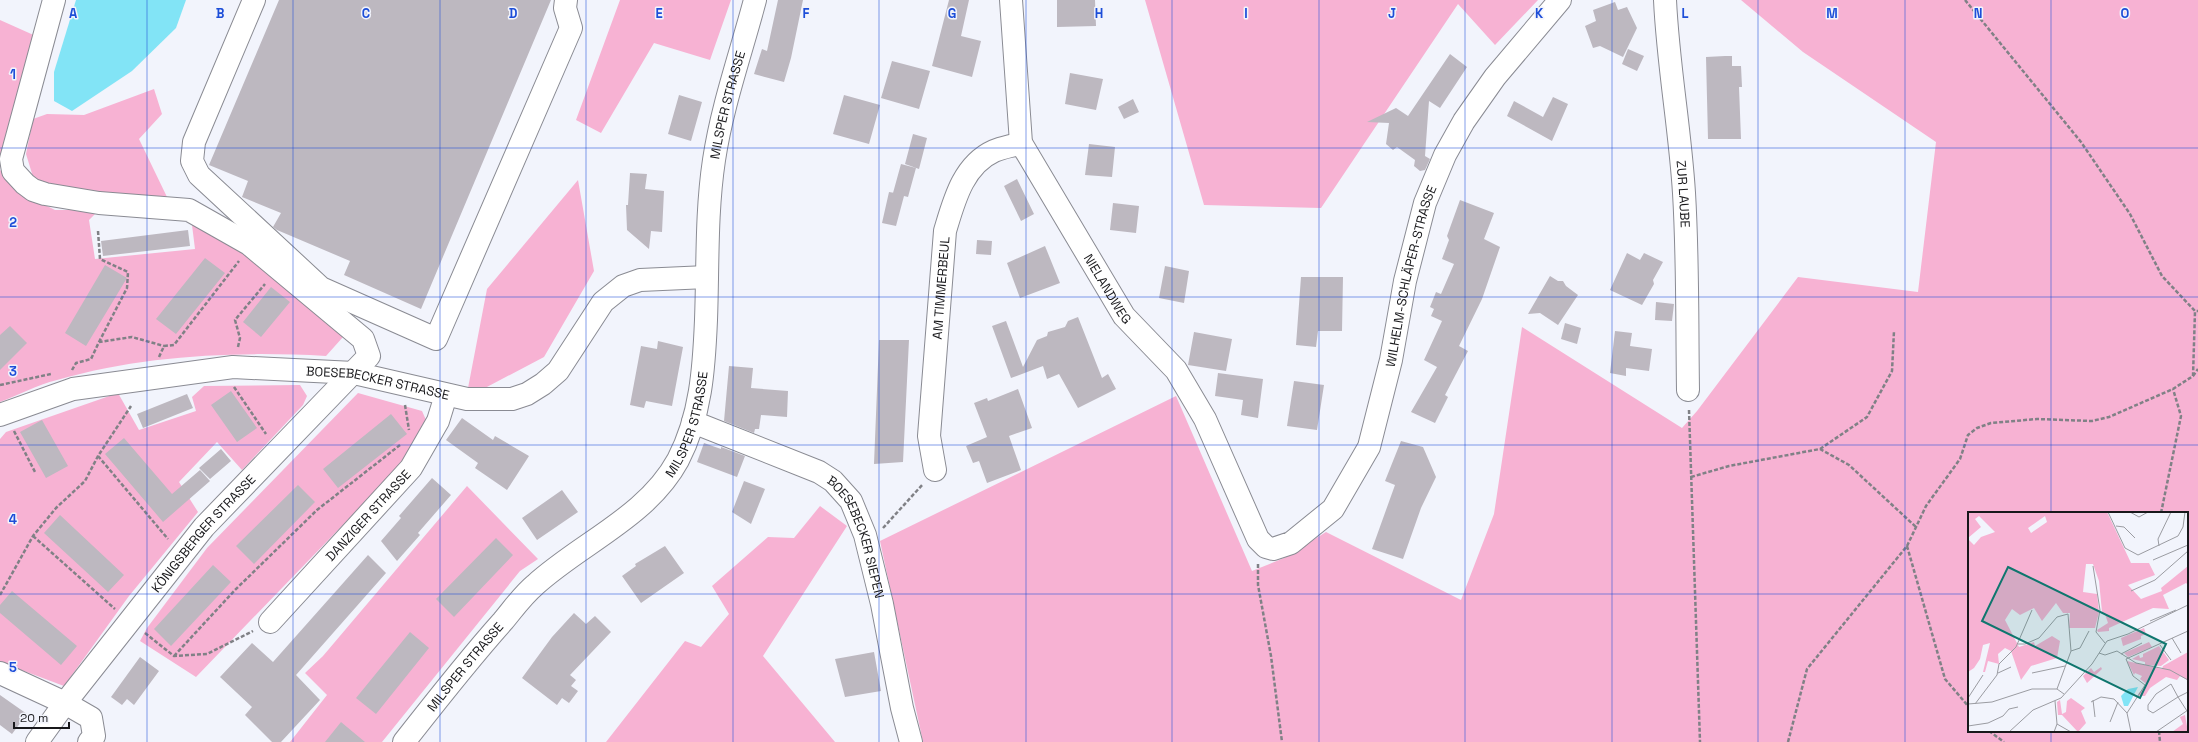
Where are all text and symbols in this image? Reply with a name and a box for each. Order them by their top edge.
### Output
text: A [69,5,78,22]
text: B [216,5,225,22]
text: C [362,5,370,22]
text: D [509,5,518,22]
text: E [655,5,663,22]
text: F [803,5,810,22]
text: G [948,5,956,22]
text: H [1095,5,1103,22]
text: I [1244,5,1248,22]
text: J [1388,5,1396,22]
text: K [1535,5,1544,22]
text: L [1681,5,1689,22]
text: M [1826,5,1838,22]
text: N [1974,5,1982,22]
text: O [2121,5,2130,22]
street label: MILSPER STRASSE [706,49,749,160]
text: 1 [10,66,16,83]
street label: ZUR LAUBE [1672,160,1694,228]
street label: WILHELM-SCHLÄPER-STRASSE [1382,183,1440,369]
text: 2 [9,214,17,231]
street label: AM TIMMERBEUL [929,236,954,340]
street label: NIELANDWEG [1080,251,1135,328]
text: 3 [9,363,17,380]
street label: BOESEBECKER STRASSE [305,363,451,404]
street label: MILSPER STRASSE [661,370,712,481]
street label: DANZIGER STRASSE [322,466,415,565]
street label: KÖNIGSBERGER STRASSE [148,471,259,596]
street label: BOESEBECKER SIEPEN [824,472,888,600]
text: 4 [9,511,17,528]
inset map [1968,512,2188,732]
street label: MILSPER STRASSE [423,619,507,715]
text: 5 [9,659,17,676]
scale bar [14,704,69,730]
text: 20 m [20,710,48,726]

